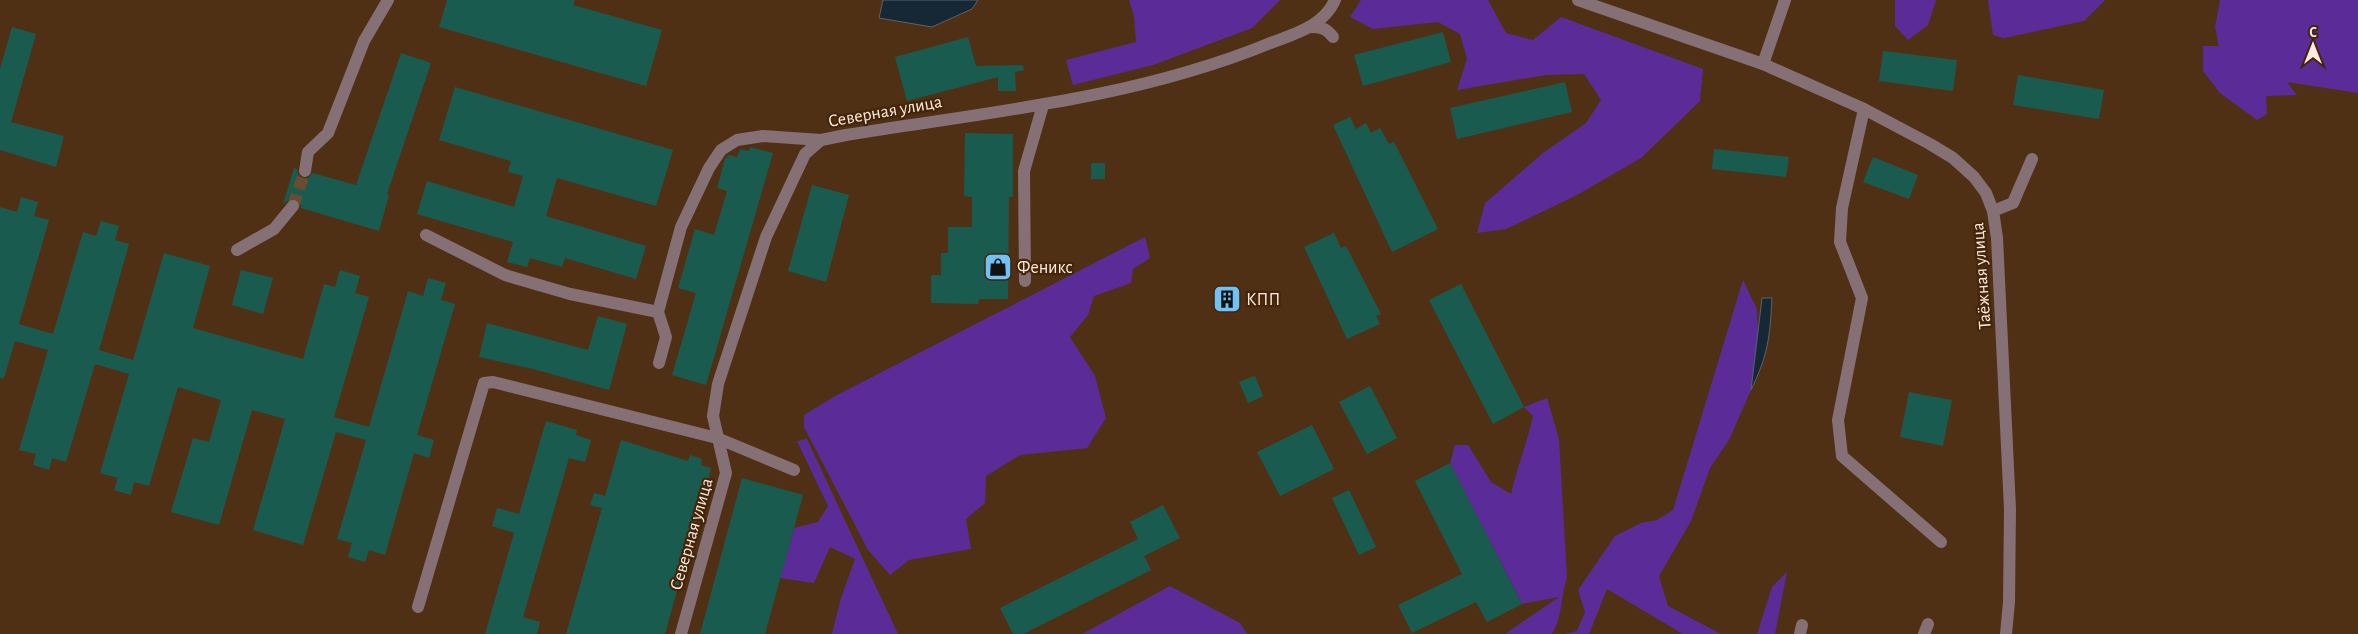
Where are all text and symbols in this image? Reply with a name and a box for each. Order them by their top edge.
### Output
north arrow [2288,20,2338,70]
text: С [2309,26,2317,40]
street label: Северная улица [827,93,944,131]
street label: Таёжная улица [1969,222,1995,330]
shop icon: Феникс [983,252,1013,282]
place label: Феникс [1017,259,1073,277]
building icon: КПП [1212,284,1242,314]
place label: КПП [1246,291,1280,309]
street label: Северная улица [667,476,717,592]

